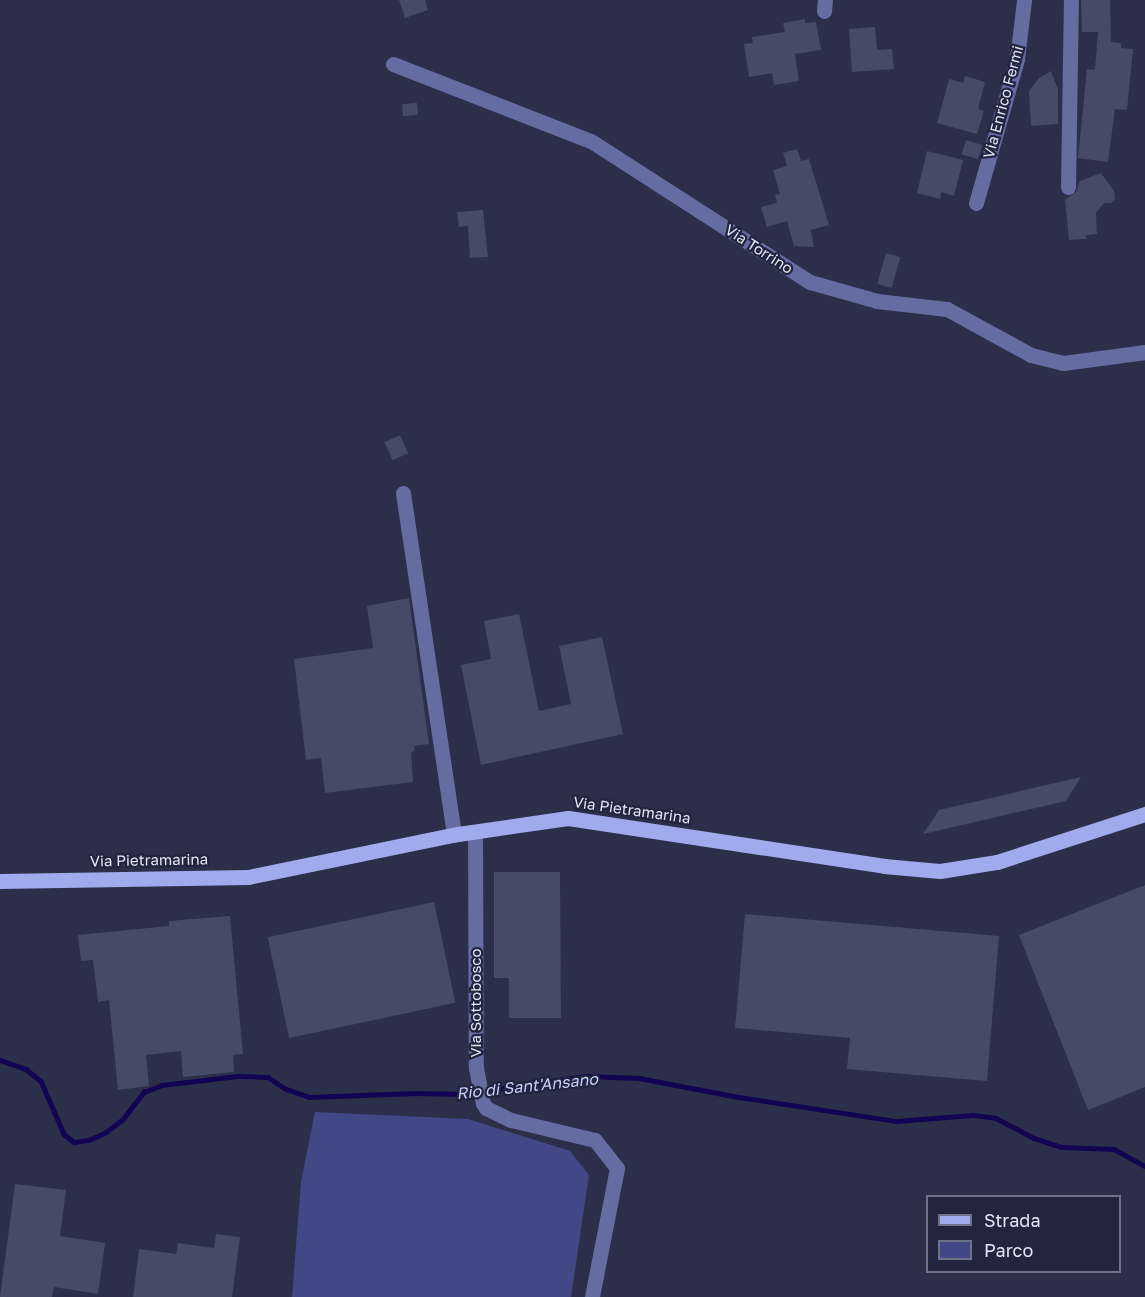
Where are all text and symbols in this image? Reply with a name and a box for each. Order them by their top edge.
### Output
street label: Via Enrico Fermi [979,44,1027,160]
street label: Via Torrino [722,220,796,278]
street label: Via Pietramarina [572,793,692,827]
street label: Via Pietramarina [90,850,208,870]
street label: Via Sottobosco [467,948,485,1058]
water label: Rio di Sant'Ansano [455,1069,599,1103]
legend [926,1195,1121,1273]
text: Strada [984,1209,1041,1231]
text: Parco [984,1239,1033,1261]

